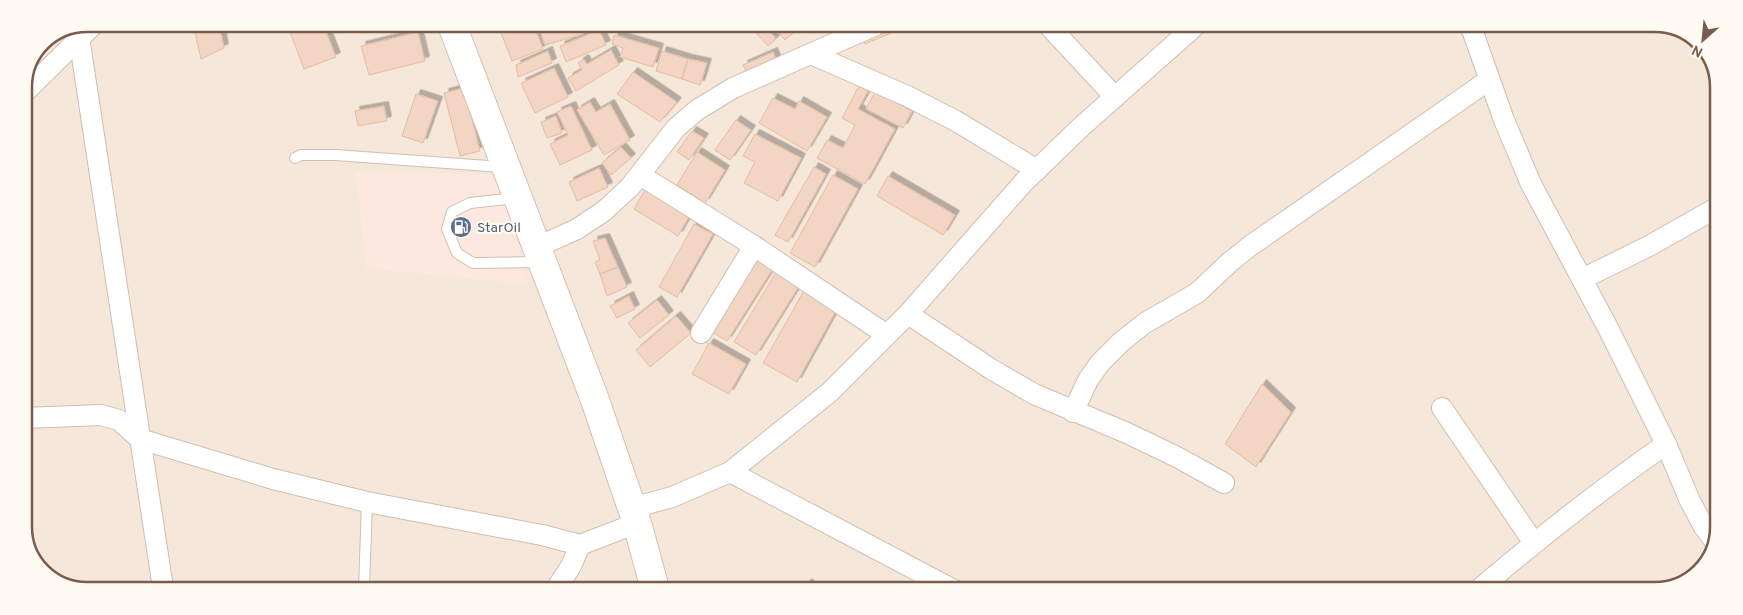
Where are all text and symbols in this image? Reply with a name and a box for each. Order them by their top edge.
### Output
north arrow [1678,15,1728,65]
text: N [1689,40,1706,60]
fuel station icon: StarOil [449,215,473,239]
place label: StarOil [477,220,521,237]

